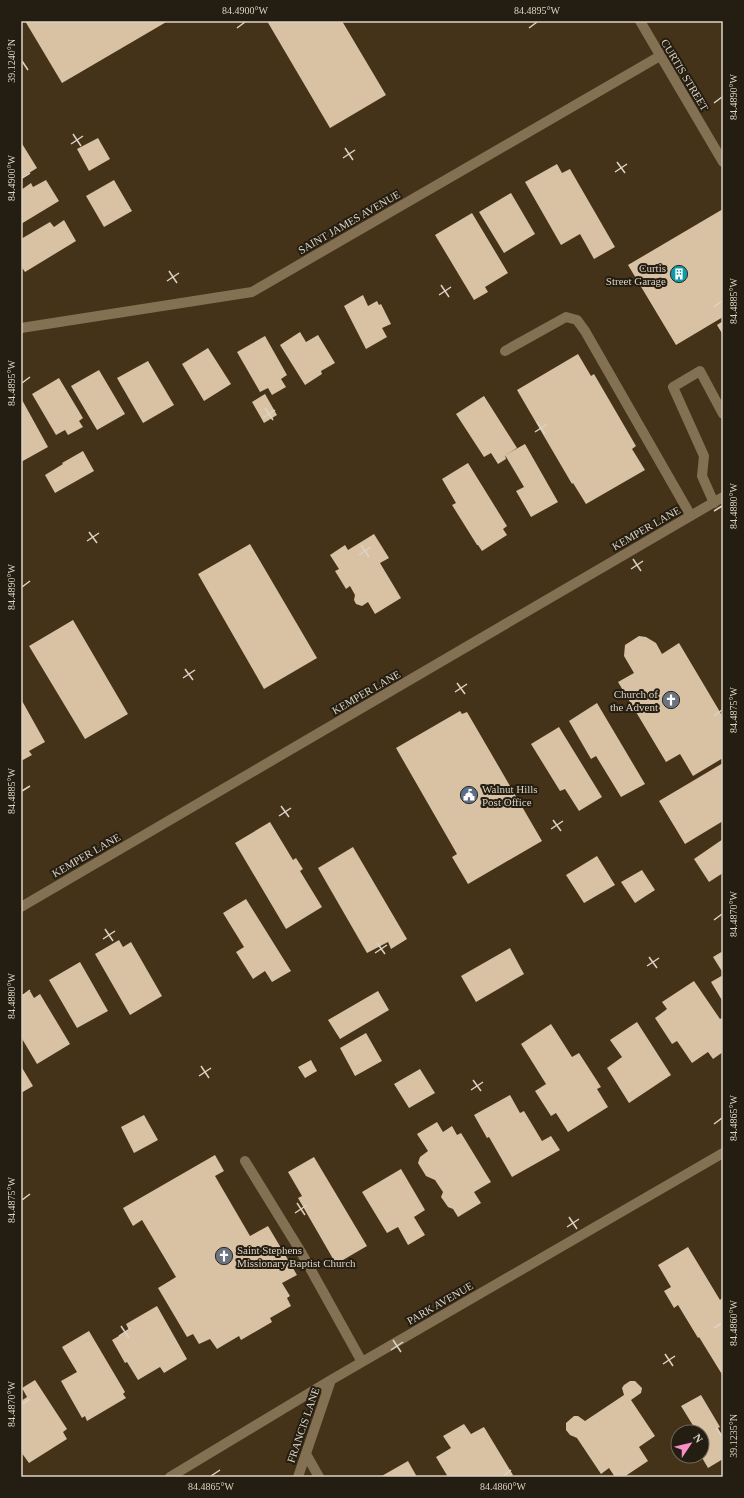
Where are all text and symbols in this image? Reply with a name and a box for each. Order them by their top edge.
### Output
text: 84.4900°W [222,5,269,16]
text: 84.4895°W [514,5,561,16]
street label: CURTIS STREET [659,37,711,113]
text: 39.1240°N [6,39,17,83]
text: 84.4890°W [728,73,739,120]
text: 84.4900°W [6,154,17,201]
street label: SAINT JAMES AVENUE [296,188,402,256]
place label: Curtis Street Garage [606,262,666,287]
building icon: Curtis Street Garage [669,264,689,284]
text: 84.4885°W [728,277,739,324]
text: 84.4895°W [6,359,17,406]
text: 84.4880°W [728,482,739,529]
street label: KEMPER LANE [610,503,682,552]
text: 84.4890°W [6,563,17,610]
street label: KEMPER LANE [330,667,402,716]
text: 84.4875°W [728,686,739,733]
place label: Church of the Advent [610,688,658,713]
church icon: Church of the Advent [661,690,681,710]
text: 84.4885°W [6,767,17,814]
place label: Walnut Hills Post Office [482,783,538,808]
public building icon: Walnut Hills Post Office [459,785,479,805]
street label: KEMPER LANE [50,830,122,879]
text: 84.4870°W [728,890,739,937]
text: 84.4880°W [6,972,17,1019]
text: 84.4865°W [728,1094,739,1141]
text: 84.4875°W [6,1176,17,1223]
place label: Saint Stephens Missionary Baptist Church [237,1244,356,1269]
church icon: Saint Stephens Missionary Baptist Church [214,1246,234,1266]
street label: PARK AVENUE [405,1279,475,1327]
text: 84.4860°W [728,1299,739,1346]
text: 84.4870°W [6,1380,17,1427]
street label: FRANCIS LANE [285,1386,322,1464]
text: 39.1235°N [728,1414,739,1458]
north arrow [670,1424,710,1464]
text: N [691,1432,705,1445]
text: 84.4865°W [188,1481,235,1492]
text: 84.4860°W [480,1481,527,1492]

